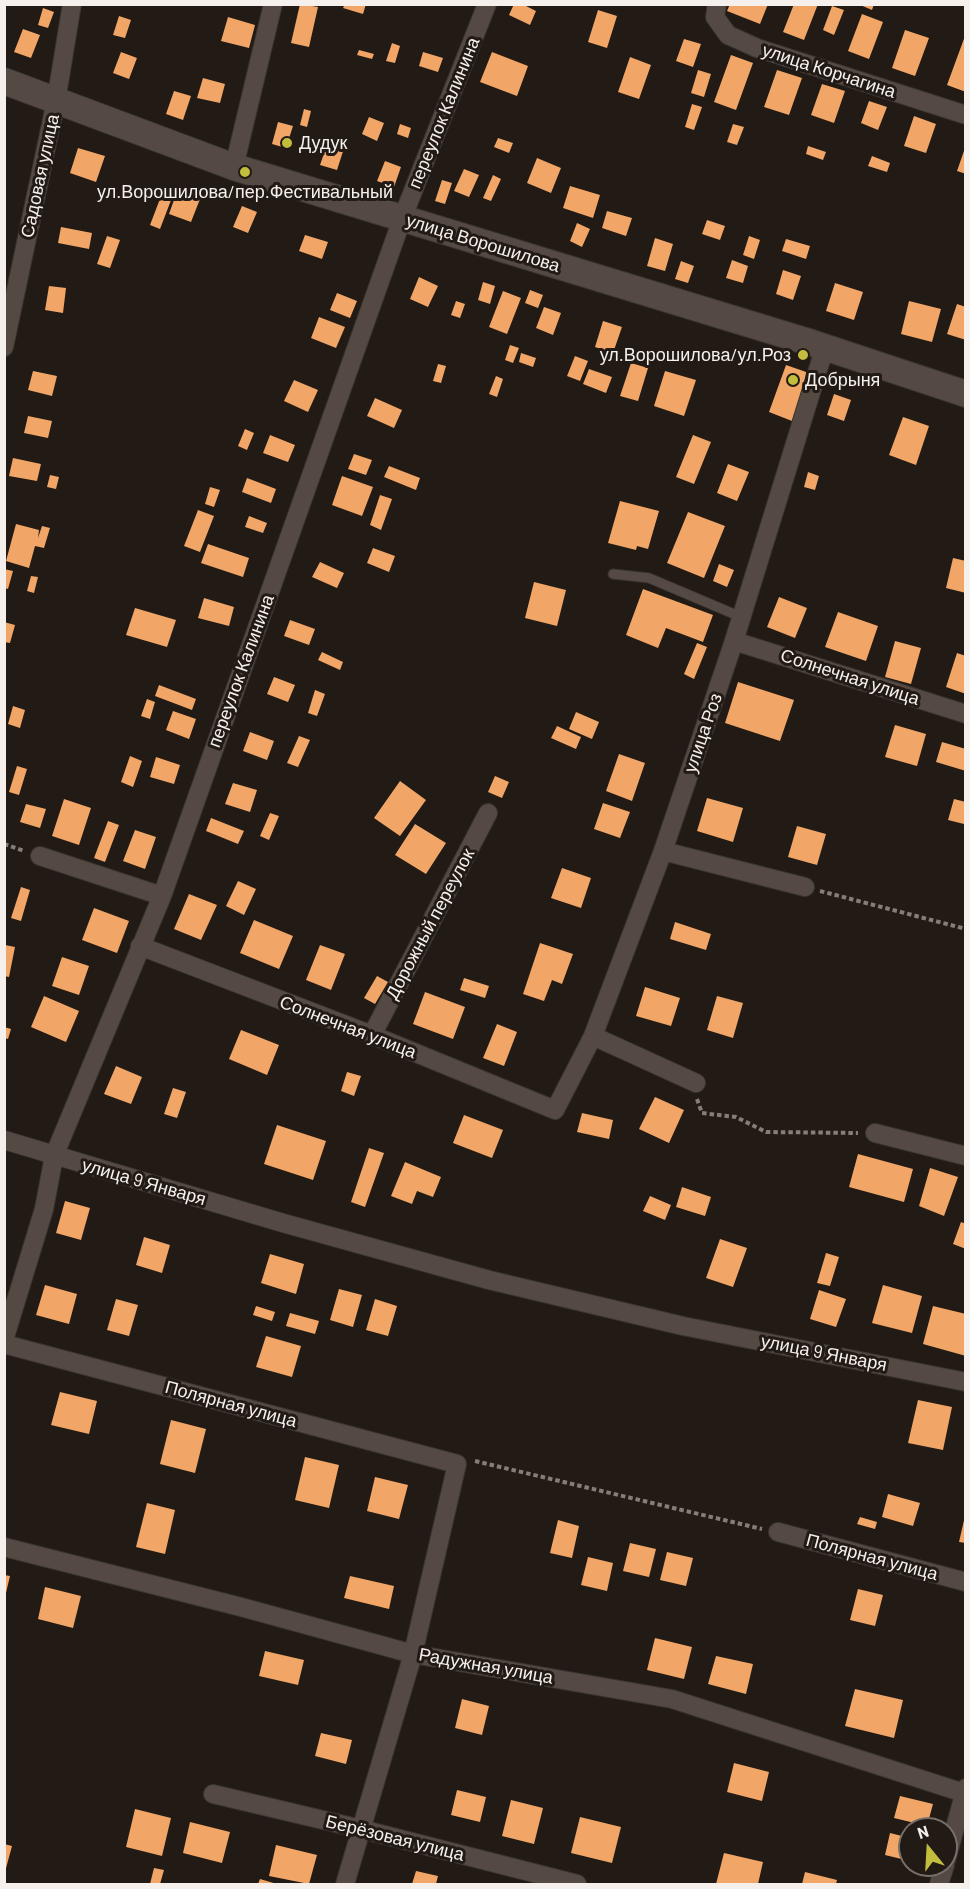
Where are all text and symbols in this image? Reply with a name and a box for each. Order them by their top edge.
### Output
street label: переулок Калинина [404,34,484,192]
street label: улица Корчагина [759,39,899,103]
street label: Садовая улица [16,112,64,240]
place label: Дудук [299,132,347,154]
marker: Дудук [280,136,294,150]
marker: ул.Ворошилова/пер.Фестивальный [238,165,252,179]
place label: ул.Ворошилова/пер.Фестивальный [97,181,393,203]
street label: улица Ворошилова [403,209,563,277]
place label: ул.Ворошилова/ул.Роз [600,344,791,366]
marker: ул.Ворошилова/ул.Роз [796,348,810,362]
place label: Добрыня [805,369,880,391]
marker: Добрыня [786,373,800,387]
street label: переулок Калинина [203,591,279,751]
street label: Солнечная улица [778,644,922,710]
street label: улица Роз [679,691,727,775]
street label: Дорожный переулок [381,845,479,1003]
street label: Солнечная улица [277,991,419,1063]
street label: улица 9 Января [80,1154,208,1210]
street label: улица 9 Января [759,1330,889,1376]
street label: Полярная улица [163,1376,299,1432]
street label: Полярная улица [804,1529,940,1585]
street label: Радужная улица [417,1644,555,1688]
street label: Берёзовая улица [323,1810,467,1866]
north arrow [898,1817,958,1877]
text: N [915,1821,931,1842]

